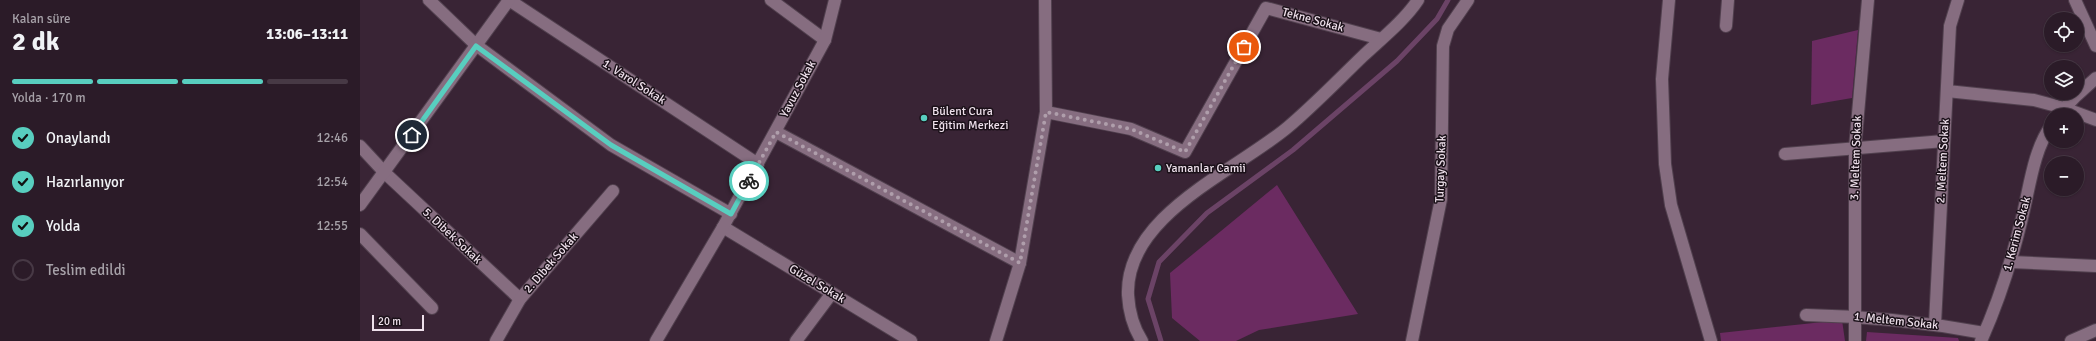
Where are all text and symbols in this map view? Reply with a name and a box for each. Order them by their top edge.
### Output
street label: Tekne Sokak [1281,5,1345,35]
text: Kalan süre [12,11,71,27]
map controls [2044,12,2084,196]
button: locate [2044,12,2084,52]
text: 13:06–13:11 [266,25,348,43]
text: 2 dk [12,26,59,58]
pin [1227,30,1261,64]
icon: bag [1233,36,1255,58]
street label: 1. Varol Sokak [600,56,668,108]
street label: Yavuz Sokak [777,58,819,120]
button: layers [2044,60,2084,100]
text: Yolda · 170 m [12,90,86,106]
place label: Bülent Cura Eğitim Merkezi [932,104,1008,133]
button: + [2044,108,2084,148]
marker: Bülent Cura Eğitim Merkezi [919,113,929,123]
street label: 3. Meltem Sokak [1847,115,1865,201]
pin [395,118,429,152]
street label: 2. Meltem Sokak [1933,118,1953,204]
icon: home [401,124,423,146]
icon: check [12,127,34,149]
text: Onaylandı [46,129,111,147]
text: 12:46 [316,130,348,146]
street label: Turgay Sokak [1432,135,1450,203]
button: − [2044,156,2084,196]
courier [729,161,769,201]
place label: Yamanlar Camii [1166,161,1246,176]
marker: Yamanlar Camii [1153,163,1163,173]
icon: bike [738,170,760,192]
icon: check [12,171,34,193]
text: Hazırlanıyor [46,173,124,191]
text: 12:54 [316,174,348,190]
street label: 1. Kerim Sokak [2000,195,2034,273]
street label: 5. Dibek Sokak [419,205,485,267]
icon: check [12,215,34,237]
text: Yolda [46,217,80,235]
text: 12:55 [316,218,348,234]
street label: 2. Dibek Sokak [521,230,581,296]
text: Teslim edildi [46,261,126,279]
street label: Güzel Sokak [786,261,848,307]
street label: 1. Meltem Sokak [1853,309,1939,333]
scale bar [372,313,424,332]
text: 20 m [378,315,401,328]

